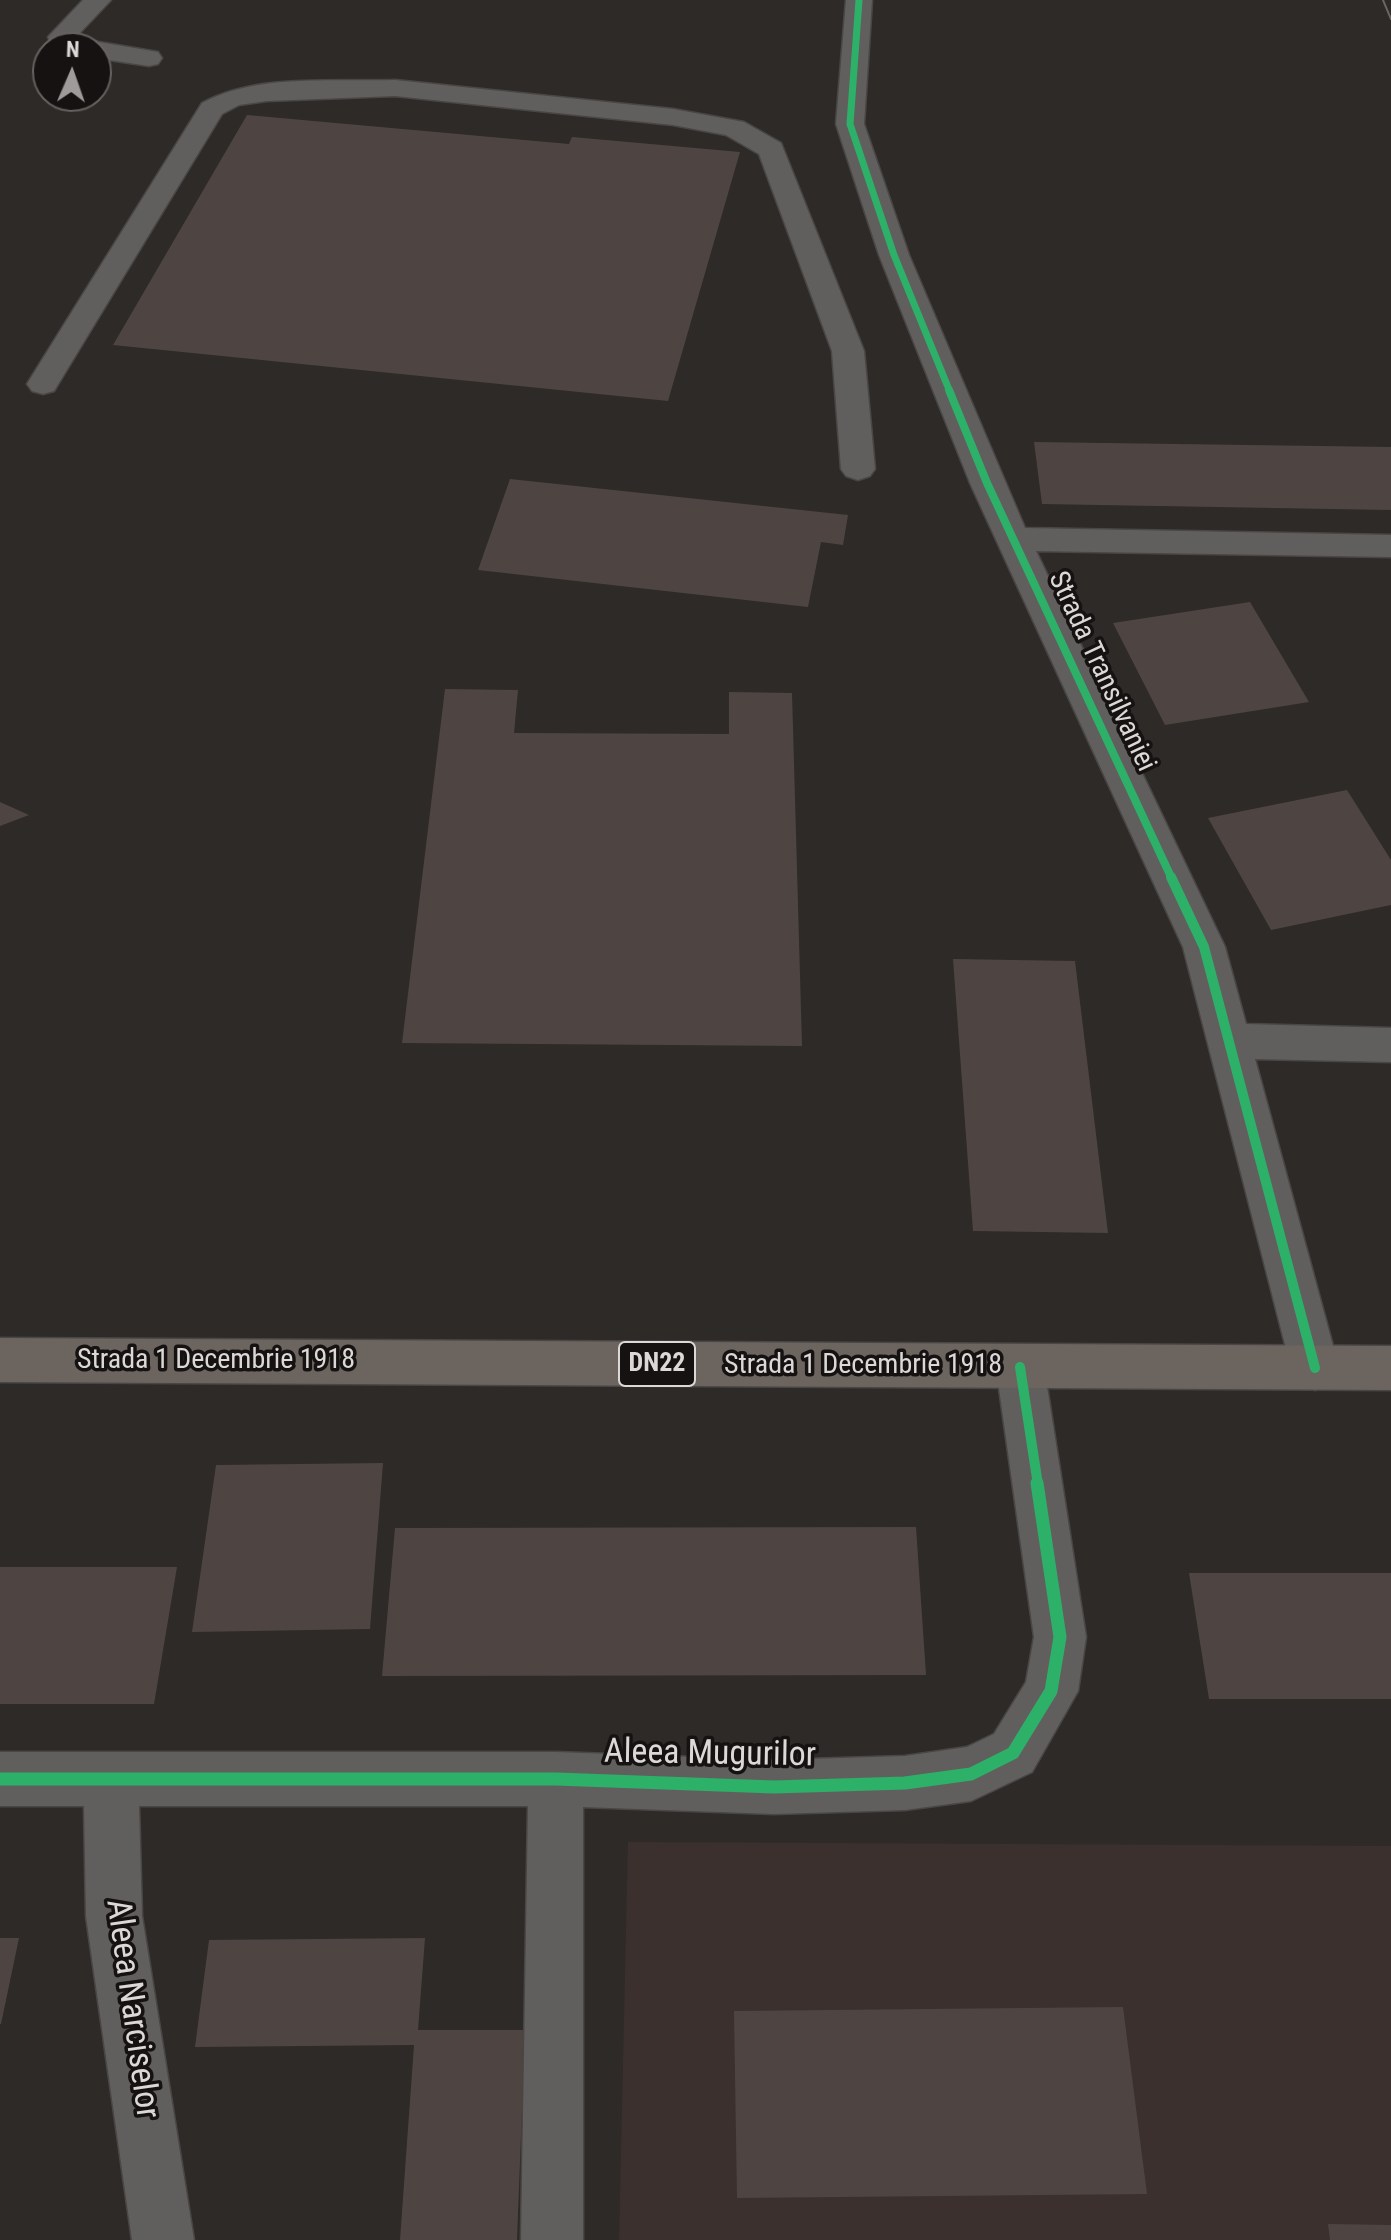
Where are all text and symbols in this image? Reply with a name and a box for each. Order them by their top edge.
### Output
north arrow [32,32,112,112]
text: N [66,37,80,62]
street label: Strada Transilvaniei [1040,567,1162,777]
road number: DN22 [619,1342,695,1386]
street label: Strada 1 Decembrie 1918 [77,1344,355,1378]
street label: Strada 1 Decembrie 1918 [724,1349,1002,1383]
street label: Aleea Mugurilor [604,1733,816,1777]
street label: Aleea Narciselor [95,1897,167,2121]

